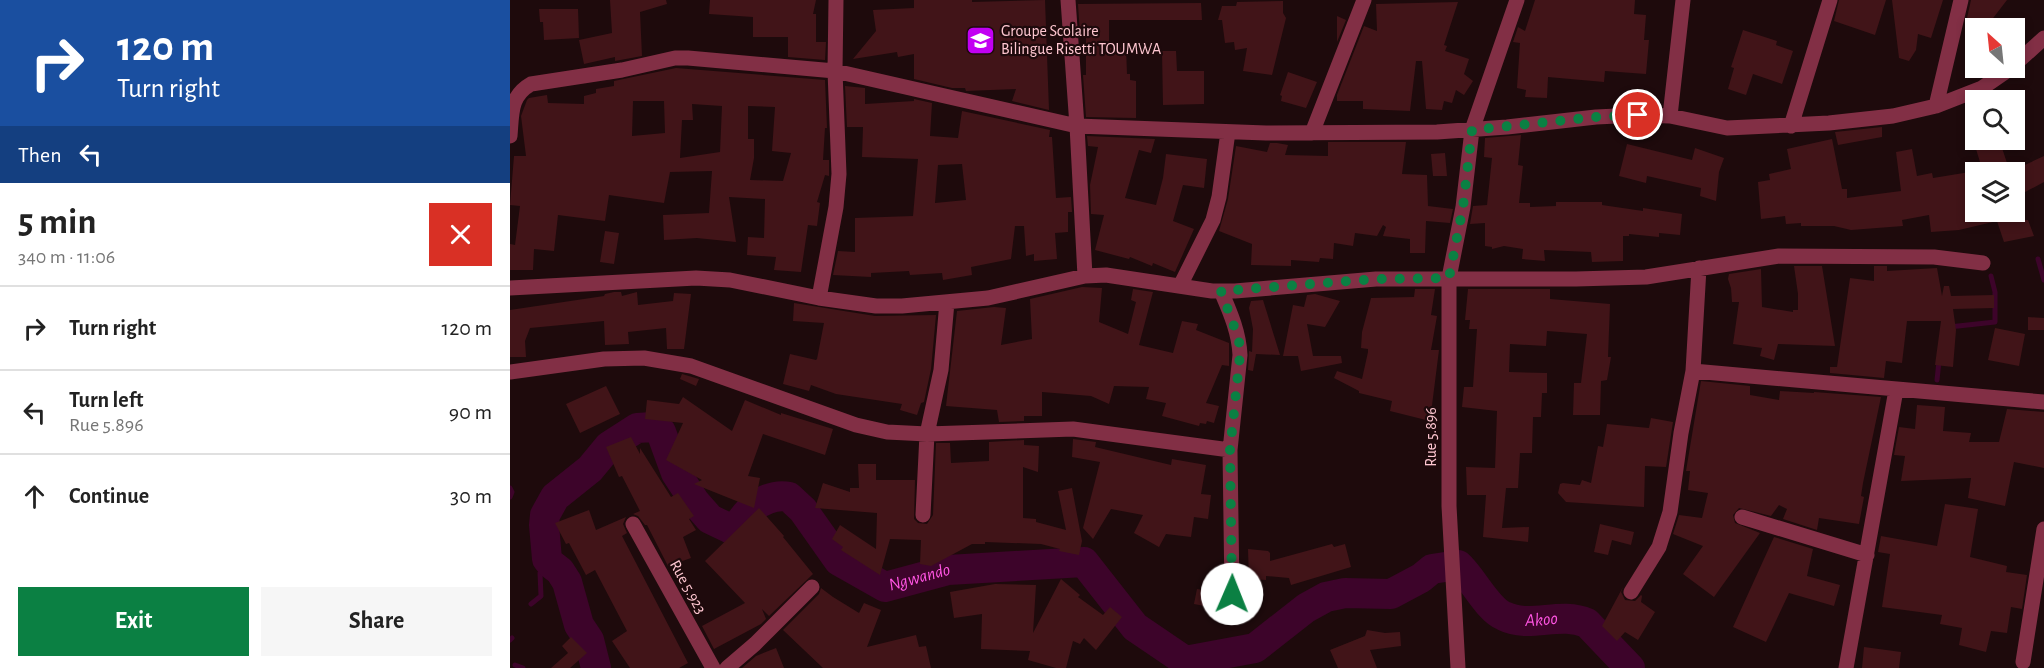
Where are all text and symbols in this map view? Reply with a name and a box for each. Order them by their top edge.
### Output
north arrow [1965,18,2025,78]
map controls [1965,18,2025,222]
place label: Groupe Scolaire Bilingue Risetti TOUMWA [1001,23,1161,57]
icon: right [18,24,96,102]
school or university icon: Groupe Scolaire Bilingue Risetti TOUMWA [964,24,996,56]
text: 120 m [117,26,214,68]
text: Turn right [117,75,220,102]
pin [1612,89,1663,140]
button: search [1965,90,2025,150]
icon: arrive [1621,98,1654,131]
icon: left [74,138,107,171]
text: Then [18,144,62,166]
button: layers [1965,162,2025,222]
button: close [429,203,492,266]
text: 5 min [18,204,96,240]
text: 340 m · 11:06 [18,247,115,267]
icon: right [18,312,51,345]
text: Turn right [69,317,156,339]
text: 120 m [442,317,492,339]
text: Turn left [69,389,143,411]
icon: left [18,396,51,429]
text: 90 m [449,401,492,423]
street label: Rue 5.896 [1423,407,1439,467]
text: Rue 5.896 [69,415,144,435]
icon: ahead [18,480,51,513]
text: Continue [69,485,149,507]
text: 30 m [450,485,492,507]
street label: Rue 5.923 [667,558,709,616]
water label: Ngwando [887,561,952,595]
position arrow [1200,562,1264,626]
button: Exit [18,587,249,656]
button: Share [261,587,492,656]
water label: Akoo [1524,610,1558,630]

